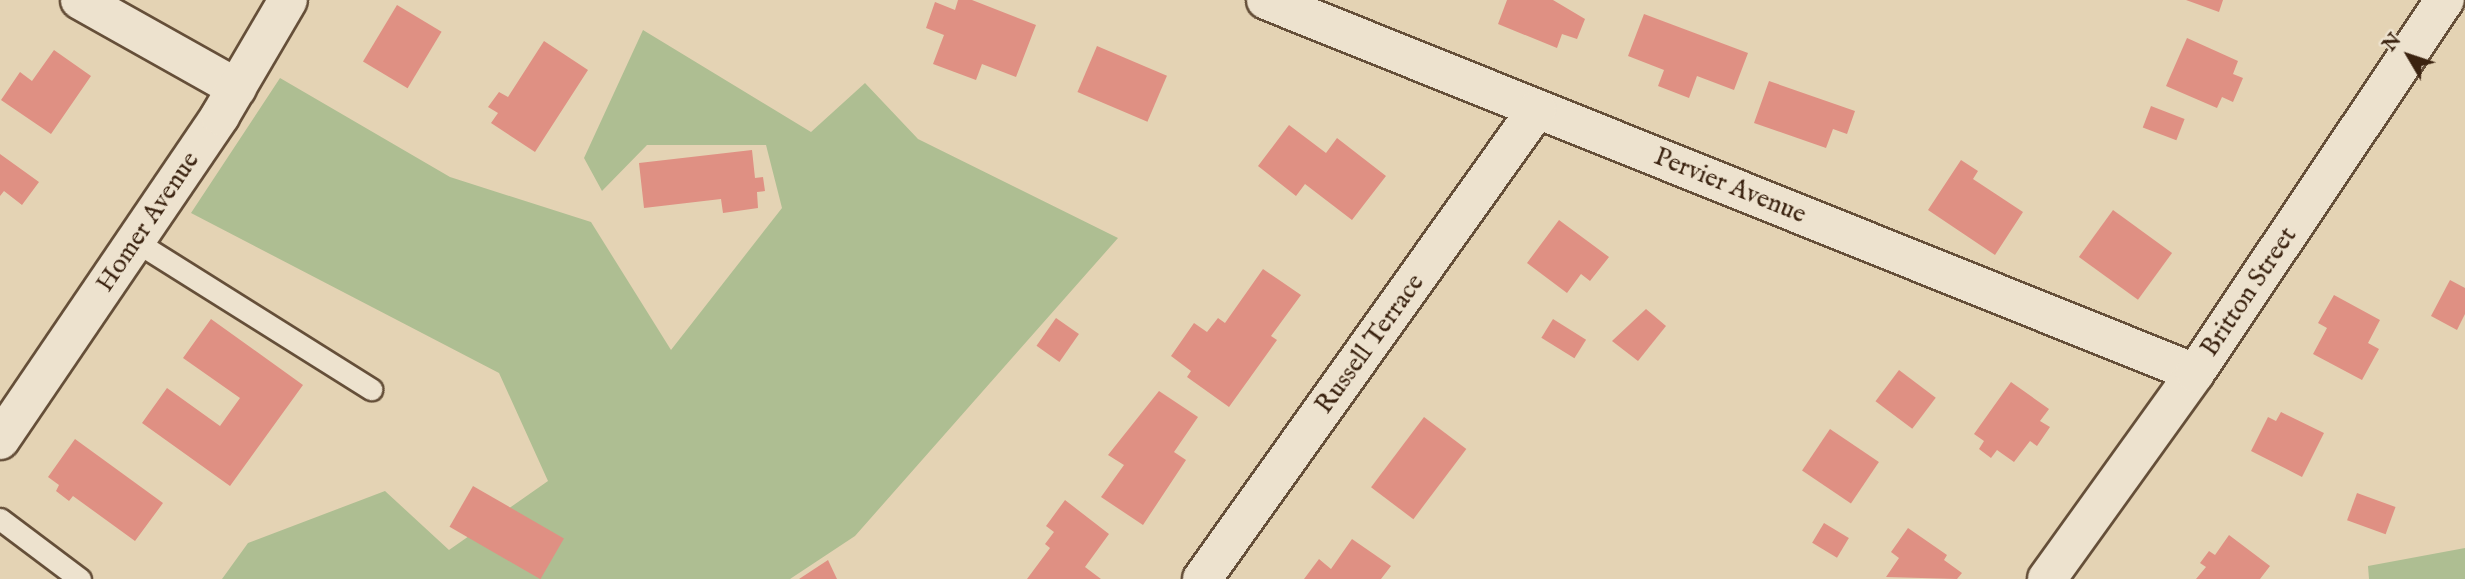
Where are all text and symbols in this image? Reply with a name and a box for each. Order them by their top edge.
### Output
north arrow [2374,21,2444,91]
text: N [2378,29,2407,57]
street label: Pervier Avenue [1649,141,1811,231]
street label: Homer Avenue [90,146,206,298]
street label: Britton Street [2194,221,2304,363]
street label: Russell Terrace [1309,268,1431,420]

